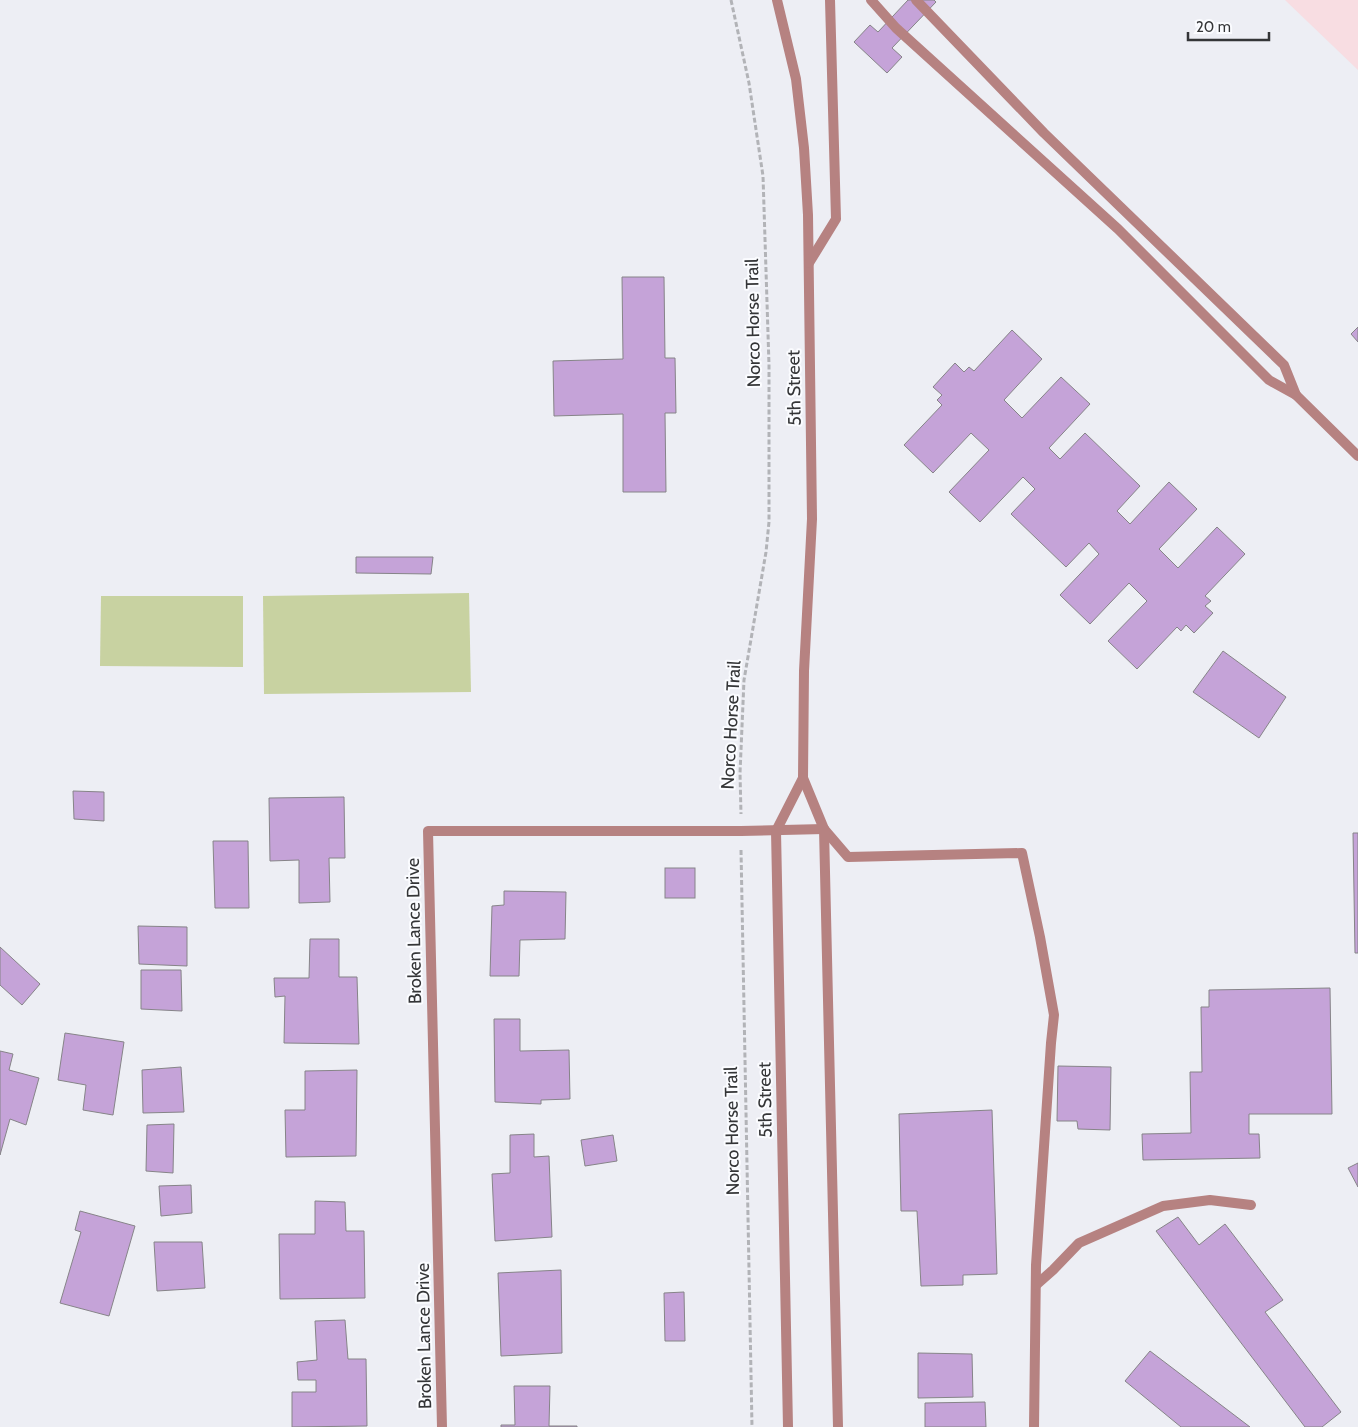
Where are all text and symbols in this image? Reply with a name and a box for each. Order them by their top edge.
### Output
scale bar [1188,10,1269,42]
text: 20 m [1196,18,1231,36]
street label: Norco Horse Trail [741,258,765,388]
street label: 5th Street [782,350,806,426]
street label: Norco Horse Trail [717,659,745,790]
street label: Broken Lance Drive [402,858,426,1004]
street label: 5th Street [753,1062,777,1138]
street label: Norco Horse Trail [720,1066,744,1196]
street label: Broken Lance Drive [412,1263,436,1409]

